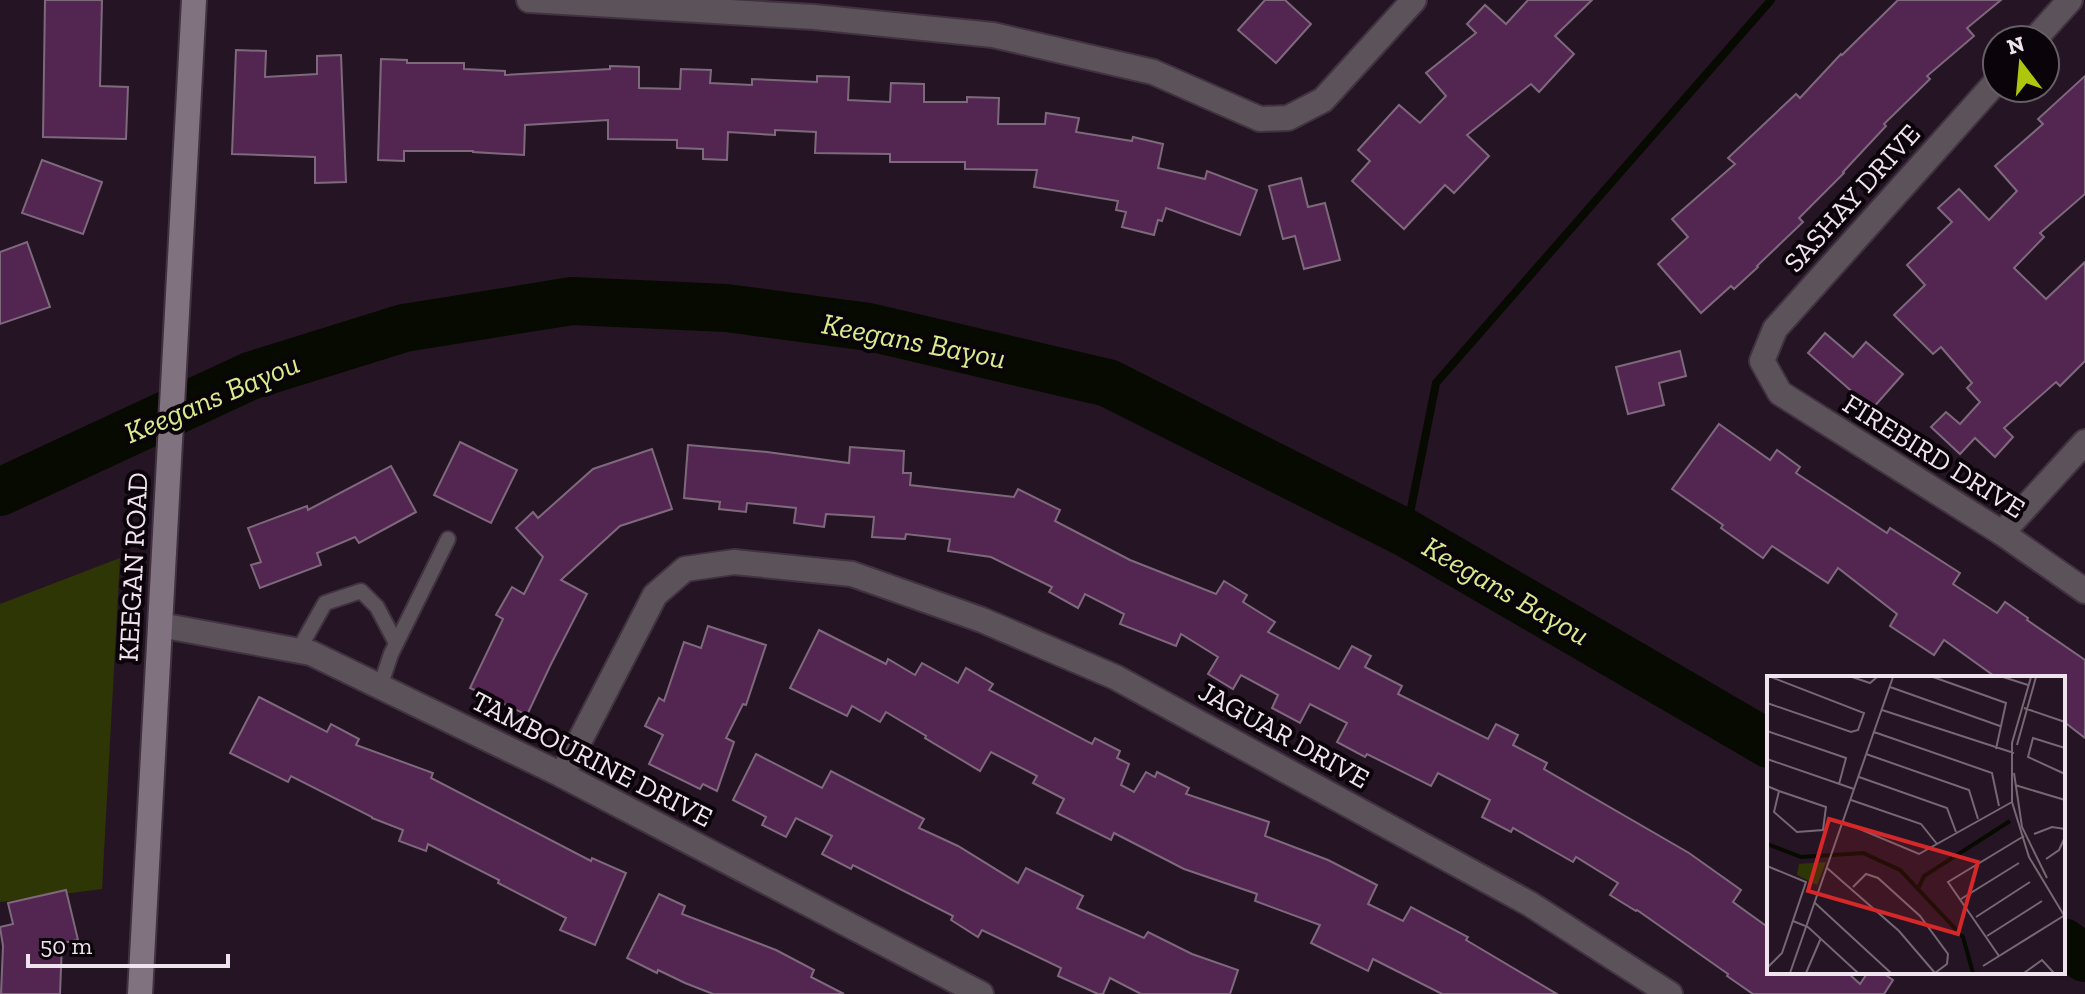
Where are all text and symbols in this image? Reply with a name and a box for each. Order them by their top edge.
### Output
north arrow [1981,24,2061,104]
text: N [2004,30,2028,61]
street label: SASHAY DRIVE [1777,117,1927,279]
water label: Keegans Bayou [819,306,1009,376]
water label: Keegans Bayou [119,345,305,451]
street label: FIREBIRD DRIVE [1837,387,2031,525]
street label: KEEGAN ROAD [112,471,154,663]
water label: Keegans Bayou [1416,529,1596,653]
street label: JAGUAR DRIVE [1193,675,1375,795]
inset map [1767,676,2065,974]
street label: TAMBOURINE DRIVE [466,684,718,834]
scale bar [28,918,228,968]
text: 50 m [40,931,93,960]

